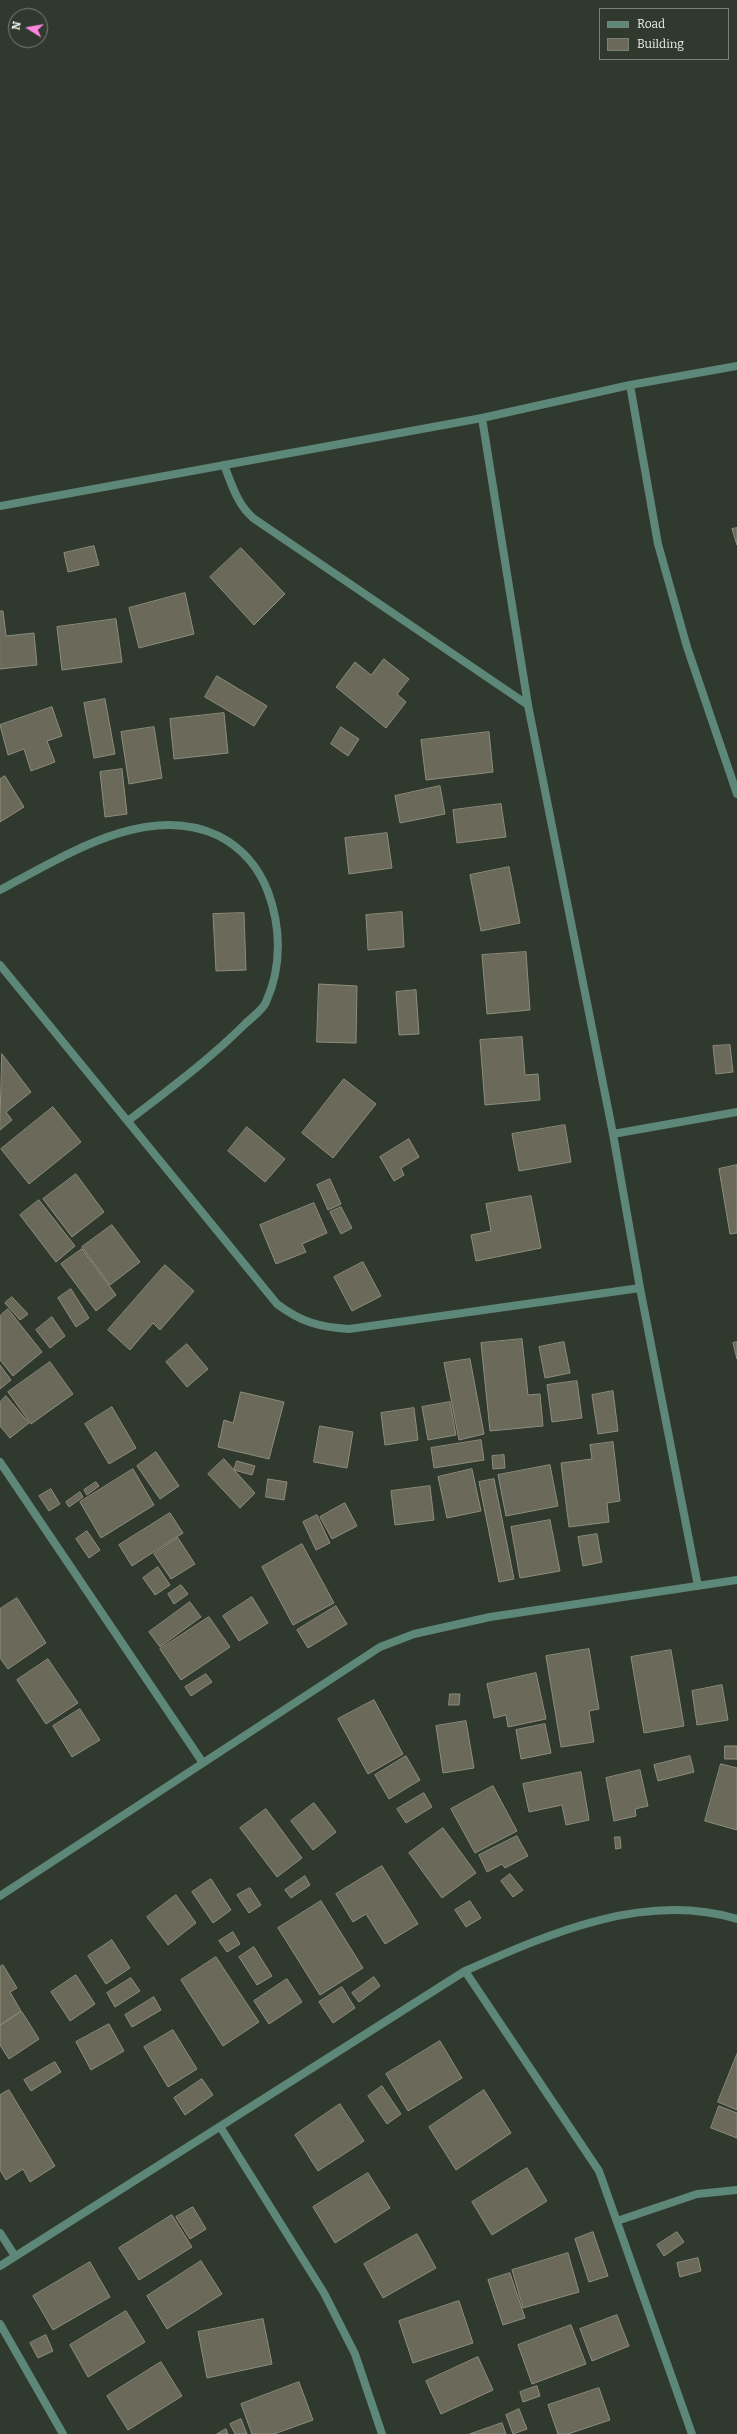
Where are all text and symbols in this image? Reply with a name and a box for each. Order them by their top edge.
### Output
north arrow [8,8,48,48]
legend [599,8,729,60]
text: Road [637,17,665,31]
text: N [10,20,24,31]
text: Building [637,37,684,51]

